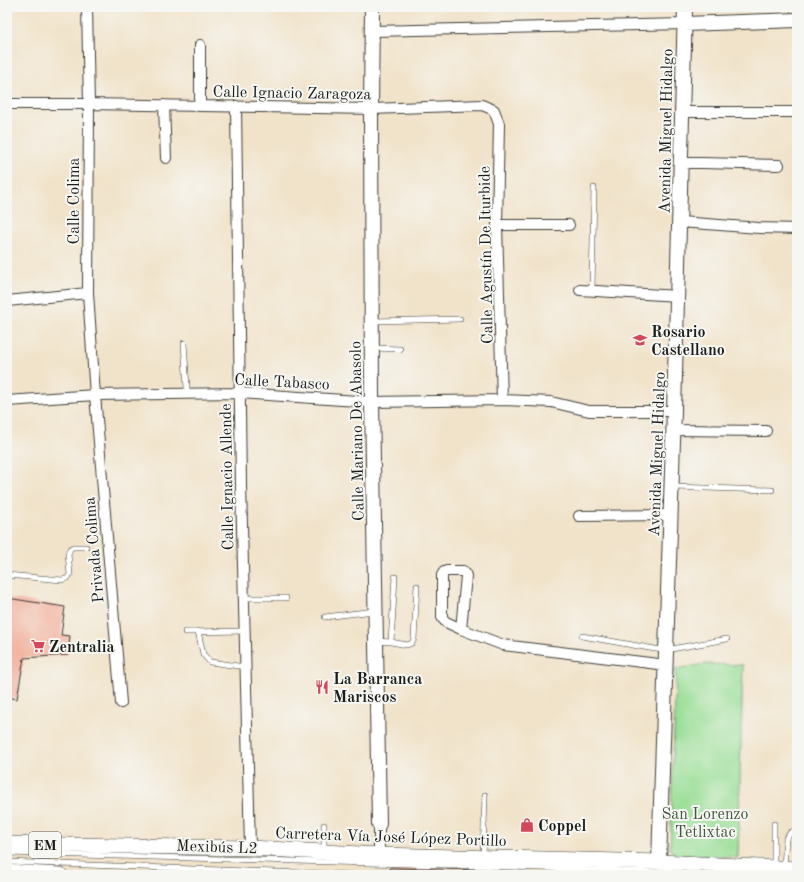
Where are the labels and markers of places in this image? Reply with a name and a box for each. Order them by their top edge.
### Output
place label: Rosario Castellano [651,325,725,359]
school or university icon: Rosario Castellano [632,332,648,348]
supermarket icon: Zentralia [30,638,46,654]
place label: Zentralia [49,640,115,656]
place label: La Barranca Mariscos [333,672,422,706]
restaurant icon: La Barranca Mariscos [314,679,330,695]
shop icon: Coppel [519,817,535,833]
place label: Coppel [538,819,587,835]

